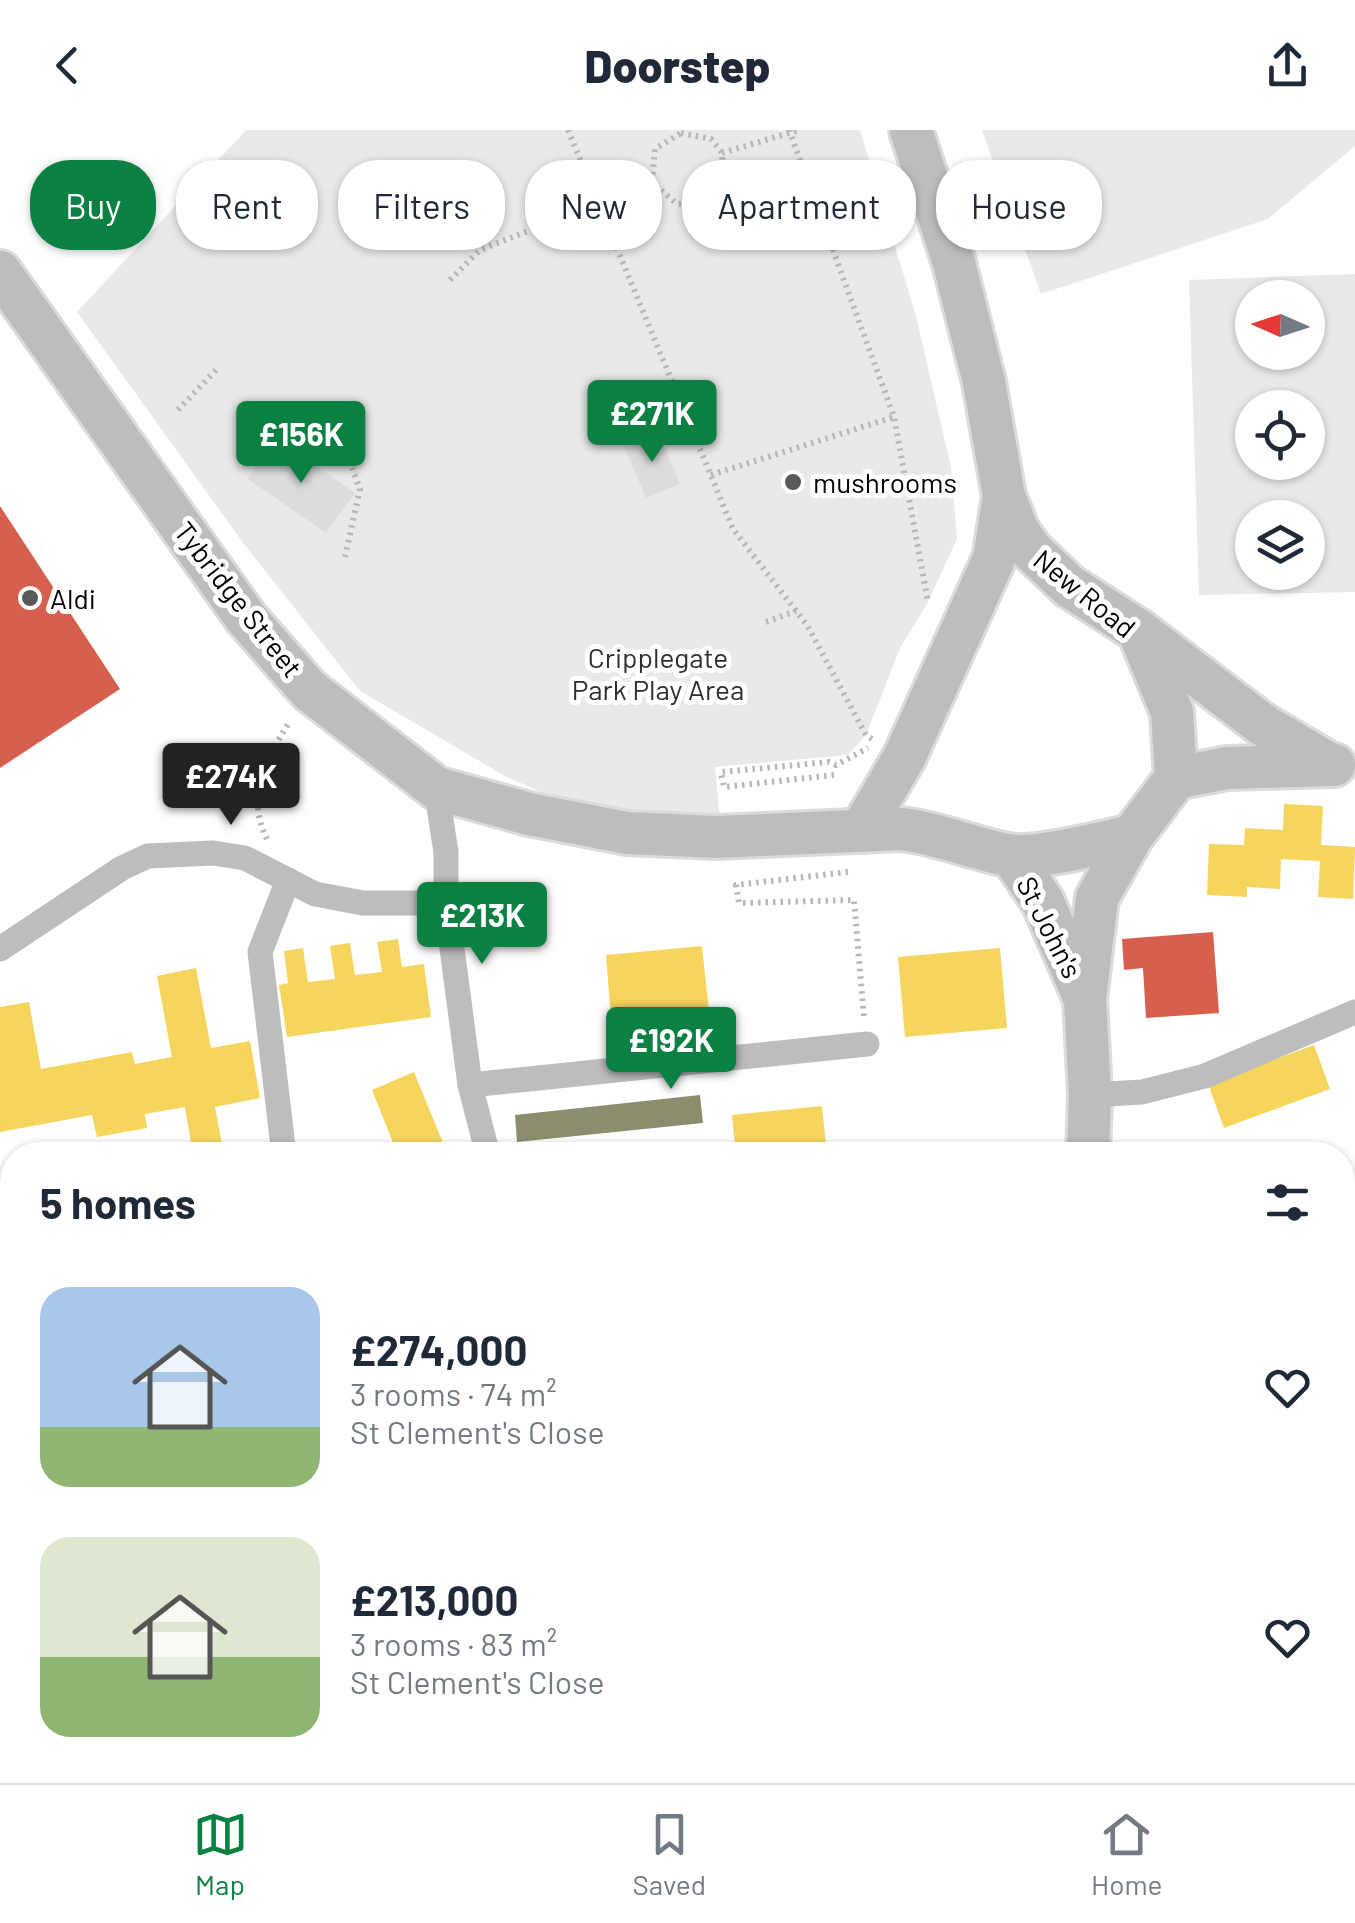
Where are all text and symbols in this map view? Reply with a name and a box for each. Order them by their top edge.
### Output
icon: back [40,38,95,93]
text: Doorstep [585,38,770,92]
icon: share [1260,38,1315,93]
chip: Buy [30,160,156,250]
chip: Rent [176,160,318,250]
chip: Filters [338,160,505,250]
chip: New [525,160,662,250]
chip: Apartment [682,160,916,250]
chip: House [936,160,1102,250]
north arrow [1235,280,1325,370]
map controls [1235,280,1325,590]
pin: £271K [582,380,722,465]
button: locate [1235,390,1325,480]
text: £271K [610,393,695,431]
pin: £156K [231,401,371,486]
text: £156K [258,414,344,452]
place label: mushrooms [813,465,957,499]
marker: mushrooms [782,471,804,493]
button: layers [1235,500,1325,590]
street label: Tybridge Street [168,515,310,683]
street label: New Road [1027,542,1143,644]
place label: Aldi [50,581,96,615]
marker: Aldi [19,587,41,609]
park label: Cripplegate Park Play Area [572,640,744,706]
pin: £274K [161,743,301,828]
text: £274K [185,756,277,794]
street label: St John's [1010,871,1090,983]
pin: £213K [412,882,552,967]
text: £213K [439,895,525,933]
pin: £192K [601,1007,741,1092]
text: £192K [628,1020,714,1058]
icon: filters [1260,1175,1315,1230]
text: 5 homes [40,1177,196,1227]
text: £274,000 [350,1324,527,1374]
icon: home [120,1327,240,1447]
icon: heart [1260,1360,1315,1415]
text: 3 rooms · 74 m² [350,1374,557,1412]
text: St Clement's Close [350,1412,605,1450]
text: £213,000 [350,1574,518,1624]
icon: home [120,1577,240,1697]
icon: heart [1260,1610,1315,1665]
text: 3 rooms · 83 m² [350,1624,557,1662]
text: St Clement's Close [350,1662,605,1700]
tab: Map [193,1807,248,1901]
tab: Saved [633,1807,706,1901]
tab: Home [1091,1807,1162,1901]

